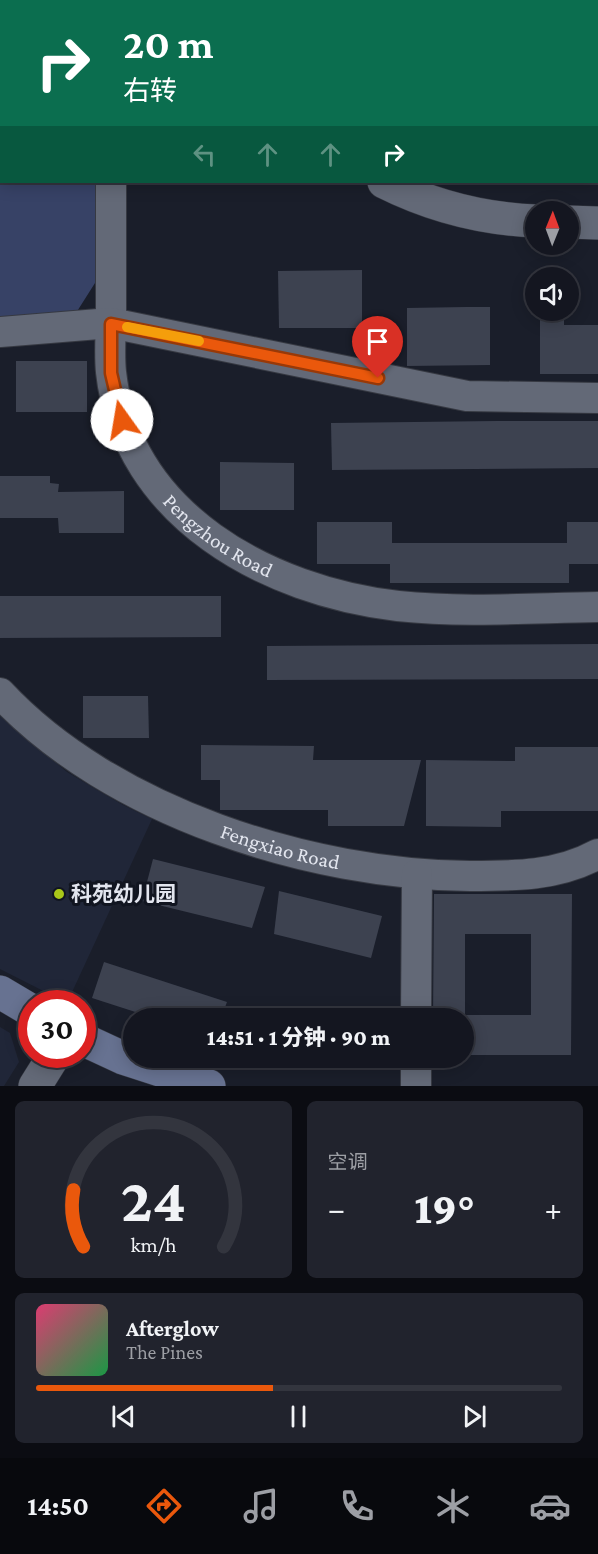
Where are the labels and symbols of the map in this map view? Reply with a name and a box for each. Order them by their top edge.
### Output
north arrow [525,201,579,255]
pin [352,316,403,378]
position arrow [90,388,154,452]
street label: Pengzhou Road [158,489,277,583]
street label: Fengxiao Road [217,819,342,874]
place label: 科苑幼儿园 [71,882,176,906]
marker: 科苑幼儿园 [52,887,66,901]
speed limit sign: 30 [18,990,96,1068]

